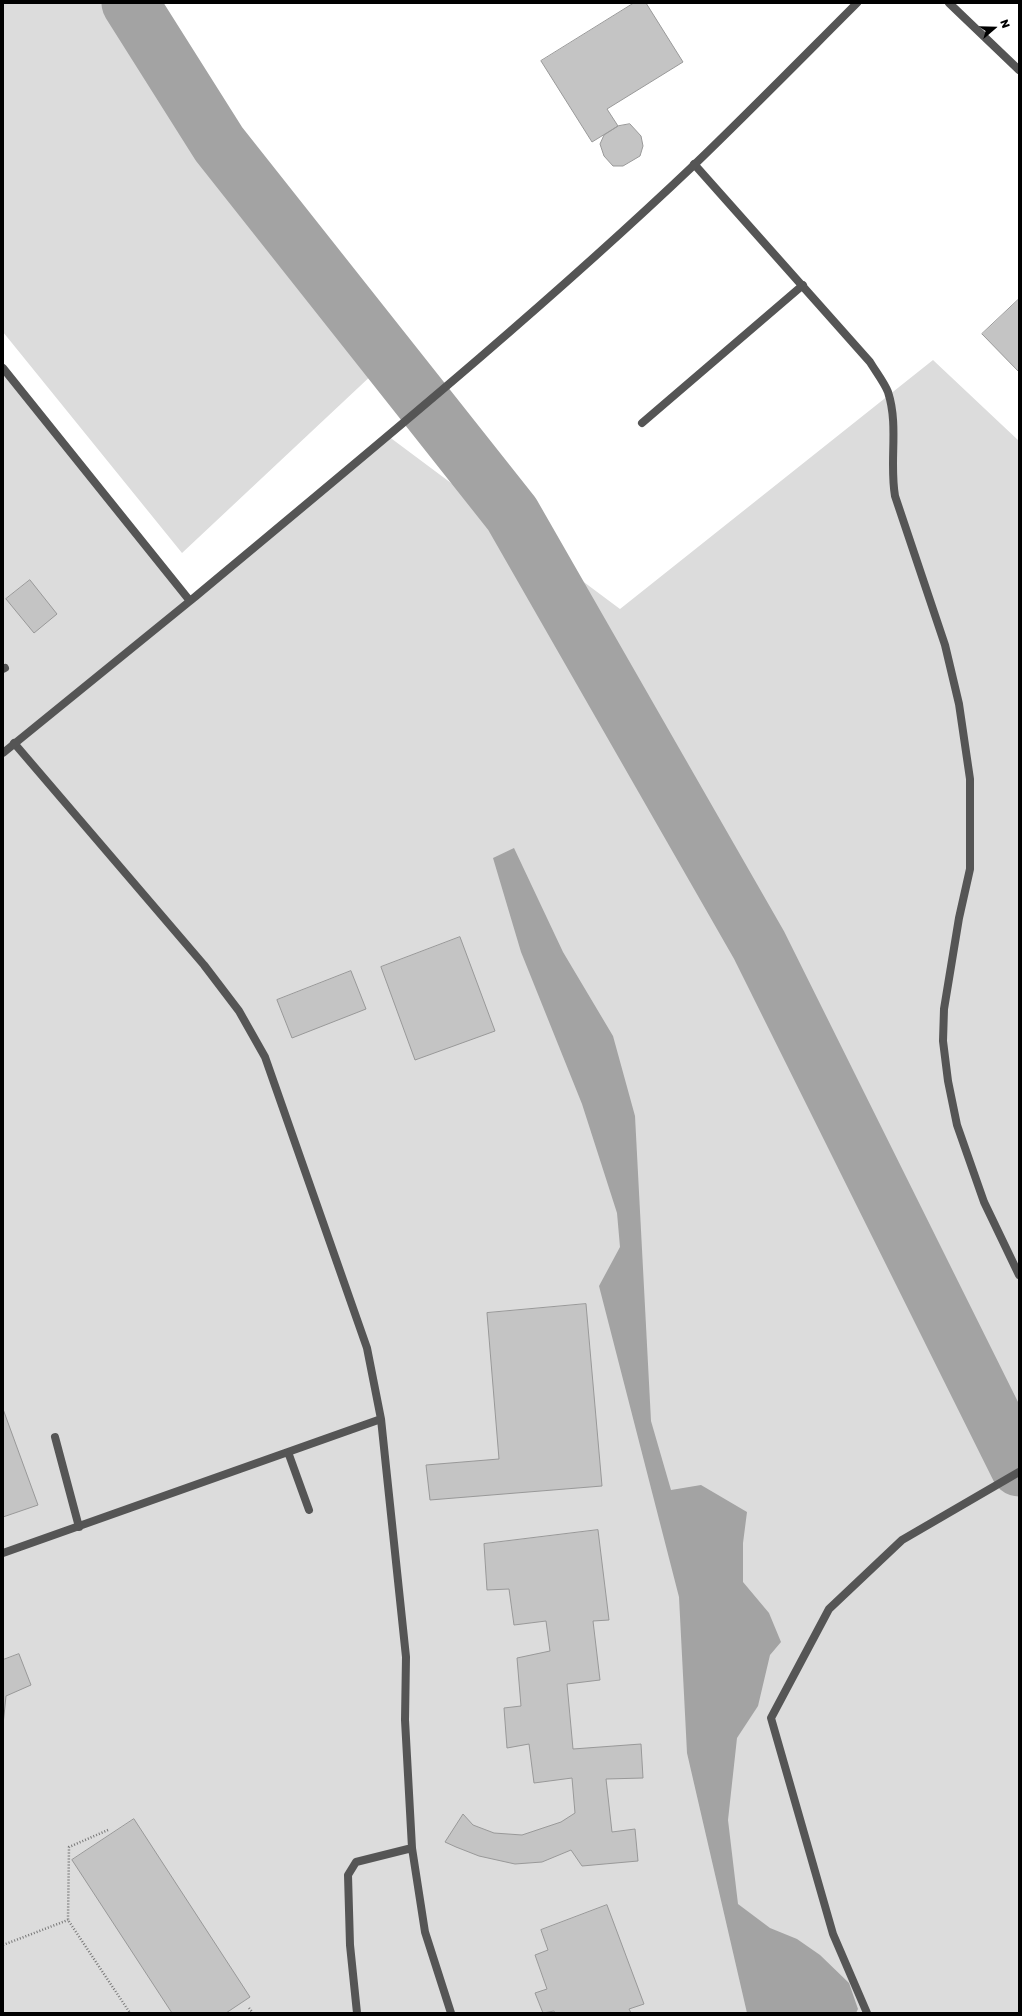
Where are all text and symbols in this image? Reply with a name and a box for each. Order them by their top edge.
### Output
north arrow [974,8,1014,48]
text: N [998,18,1013,30]

